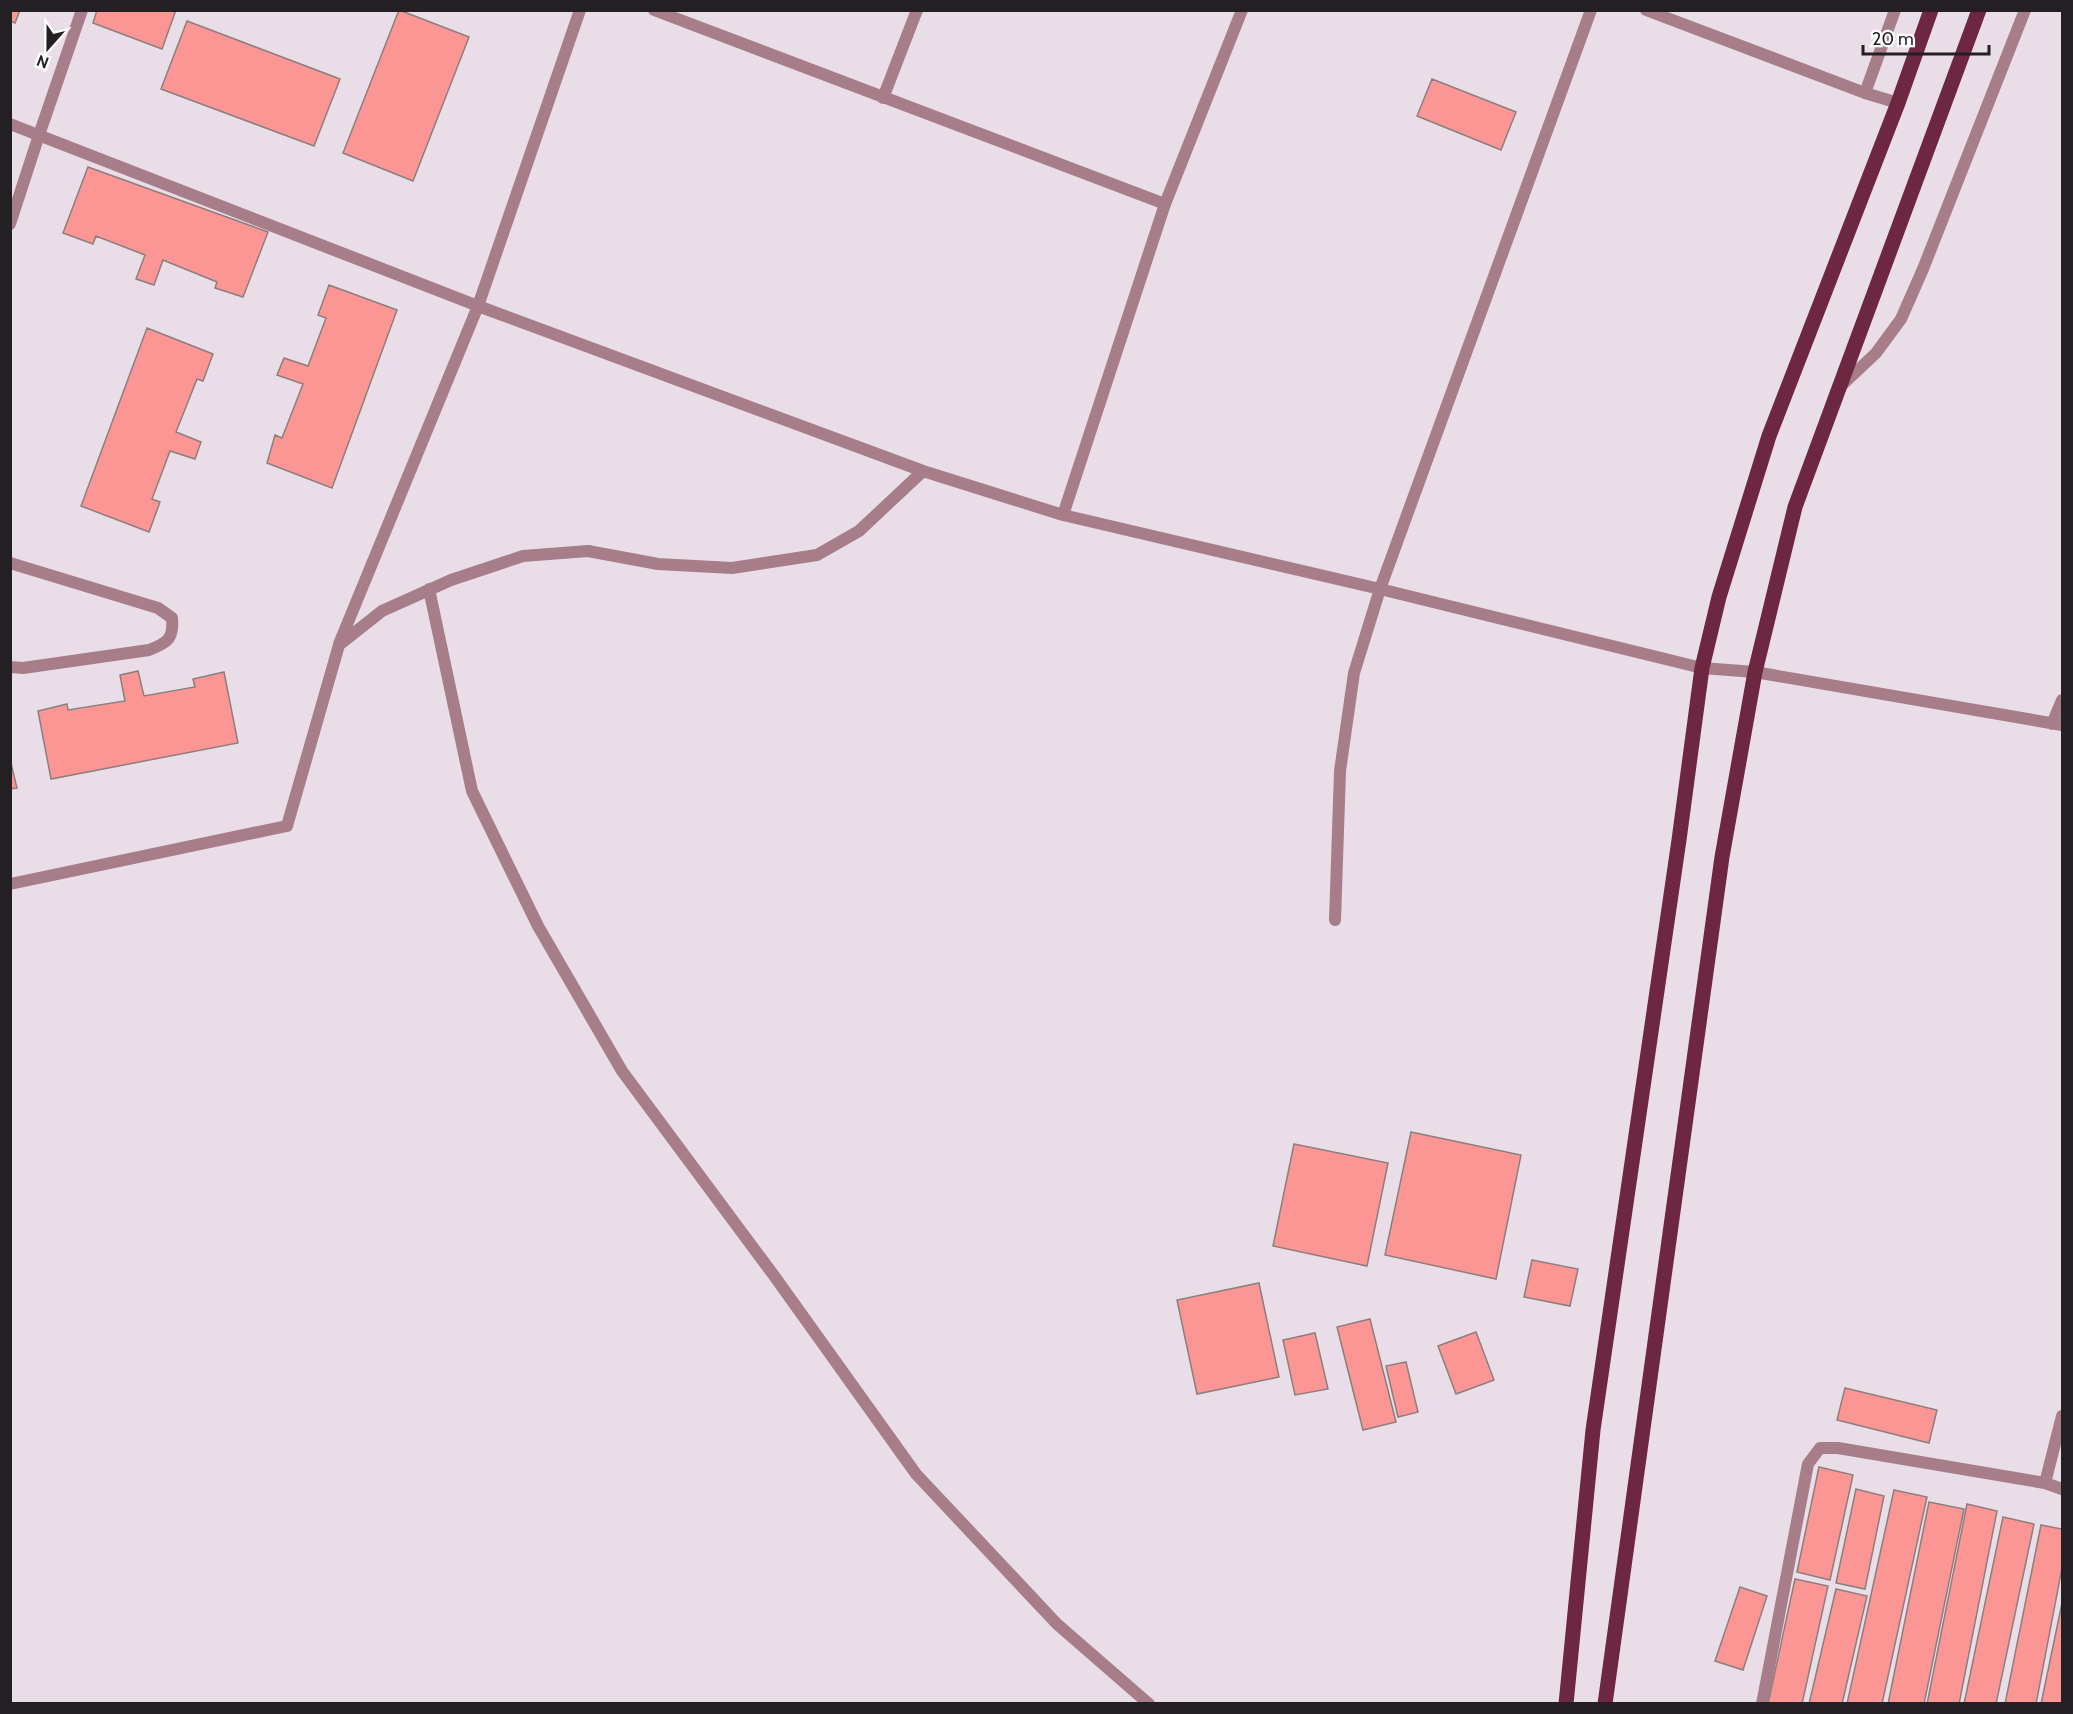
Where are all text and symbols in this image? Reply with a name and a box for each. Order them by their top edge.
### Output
north arrow [18,18,78,78]
scale bar [1863,18,1989,56]
text: 20 m [1872,28,1914,50]
text: N [34,51,51,72]

